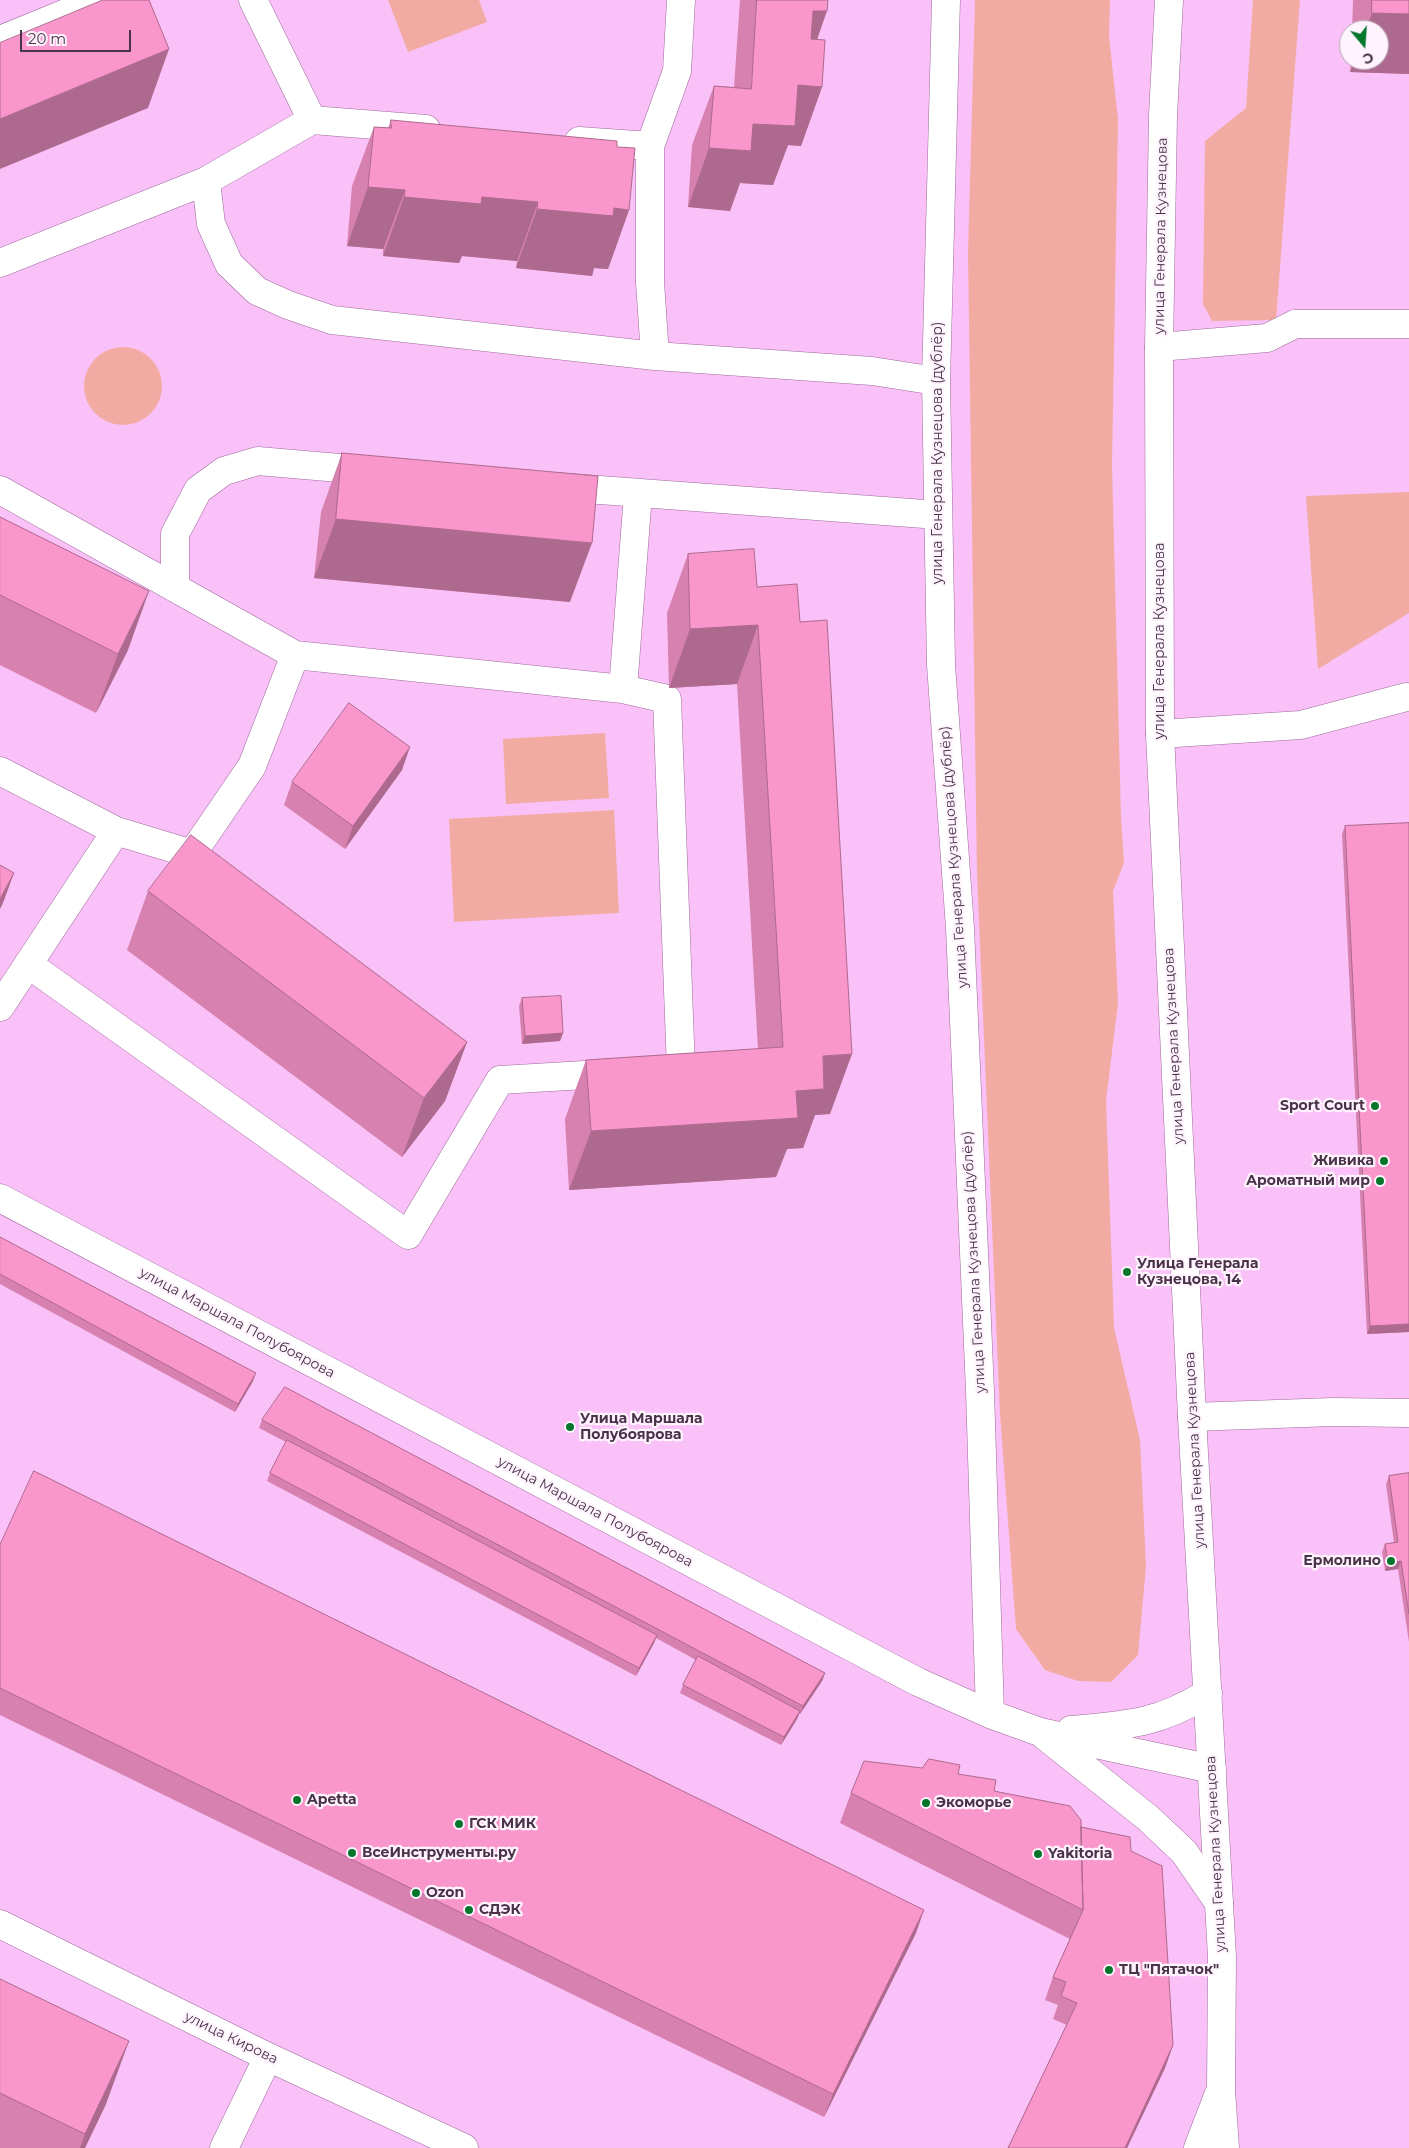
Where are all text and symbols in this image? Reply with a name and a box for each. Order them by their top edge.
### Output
scale bar [22,20,134,52]
north arrow [1339,20,1389,70]
text: 20 m [28,29,66,48]
text: С [1361,48,1376,68]
street label: улица Генерала Кузнецова [1151,137,1171,335]
street label: улица Генерала Кузнецова (дублёр) [930,322,946,584]
street label: улица Генерала Кузнецова [1152,543,1168,739]
street label: улица Генерала Кузнецова (дублёр) [936,725,972,989]
street label: улица Генерала Кузнецова [1160,947,1188,1145]
place label: Sport Court [1280,1098,1365,1114]
marker: Sport Court [1369,1100,1381,1112]
street label: улица Генерала Кузнецова (дублёр) [959,1130,989,1394]
place label: Живика [1313,1153,1374,1169]
marker: Живика [1378,1155,1390,1167]
place label: Ароматный мир [1246,1173,1370,1189]
marker: Ароматный мир [1374,1175,1386,1187]
place label: Улица Генерала Кузнецова, 14 [1137,1256,1258,1288]
street label: улица Маршала Полубоярова [136,1264,338,1382]
marker: Улица Генерала Кузнецова, 14 [1121,1266,1133,1278]
street label: улица Генерала Кузнецова [1181,1351,1209,1549]
place label: Улица Маршала Полубоярова [580,1411,703,1444]
marker: Улица Маршала Полубоярова [564,1421,576,1433]
street label: улица Маршала Полубоярова [494,1453,696,1571]
place label: Ермолино [1303,1553,1381,1569]
marker: Ермолино [1385,1555,1397,1567]
street label: улица Генерала Кузнецова [1202,1755,1230,1953]
place label: Apetta [307,1792,357,1808]
marker: Apetta [291,1794,303,1806]
place label: Экоморье [936,1795,1012,1811]
marker: Экоморье [920,1797,932,1809]
place label: ГСК МИК [469,1816,536,1832]
marker: ГСК МИК [453,1818,465,1830]
place label: ВсеИнструменты.ру [362,1845,516,1861]
place label: Yakitoria [1048,1846,1112,1862]
marker: ВсеИнструменты.ру [346,1847,358,1859]
marker: Yakitoria [1032,1848,1044,1860]
place label: Ozon [426,1885,464,1901]
marker: Ozon [410,1887,422,1899]
place label: СДЭК [479,1902,521,1918]
marker: СДЭК [463,1904,475,1916]
place label: ТЦ "Пятачок" [1119,1962,1219,1978]
marker: ТЦ "Пятачок" [1103,1964,1115,1976]
street label: улица Кирова [182,2008,280,2068]

